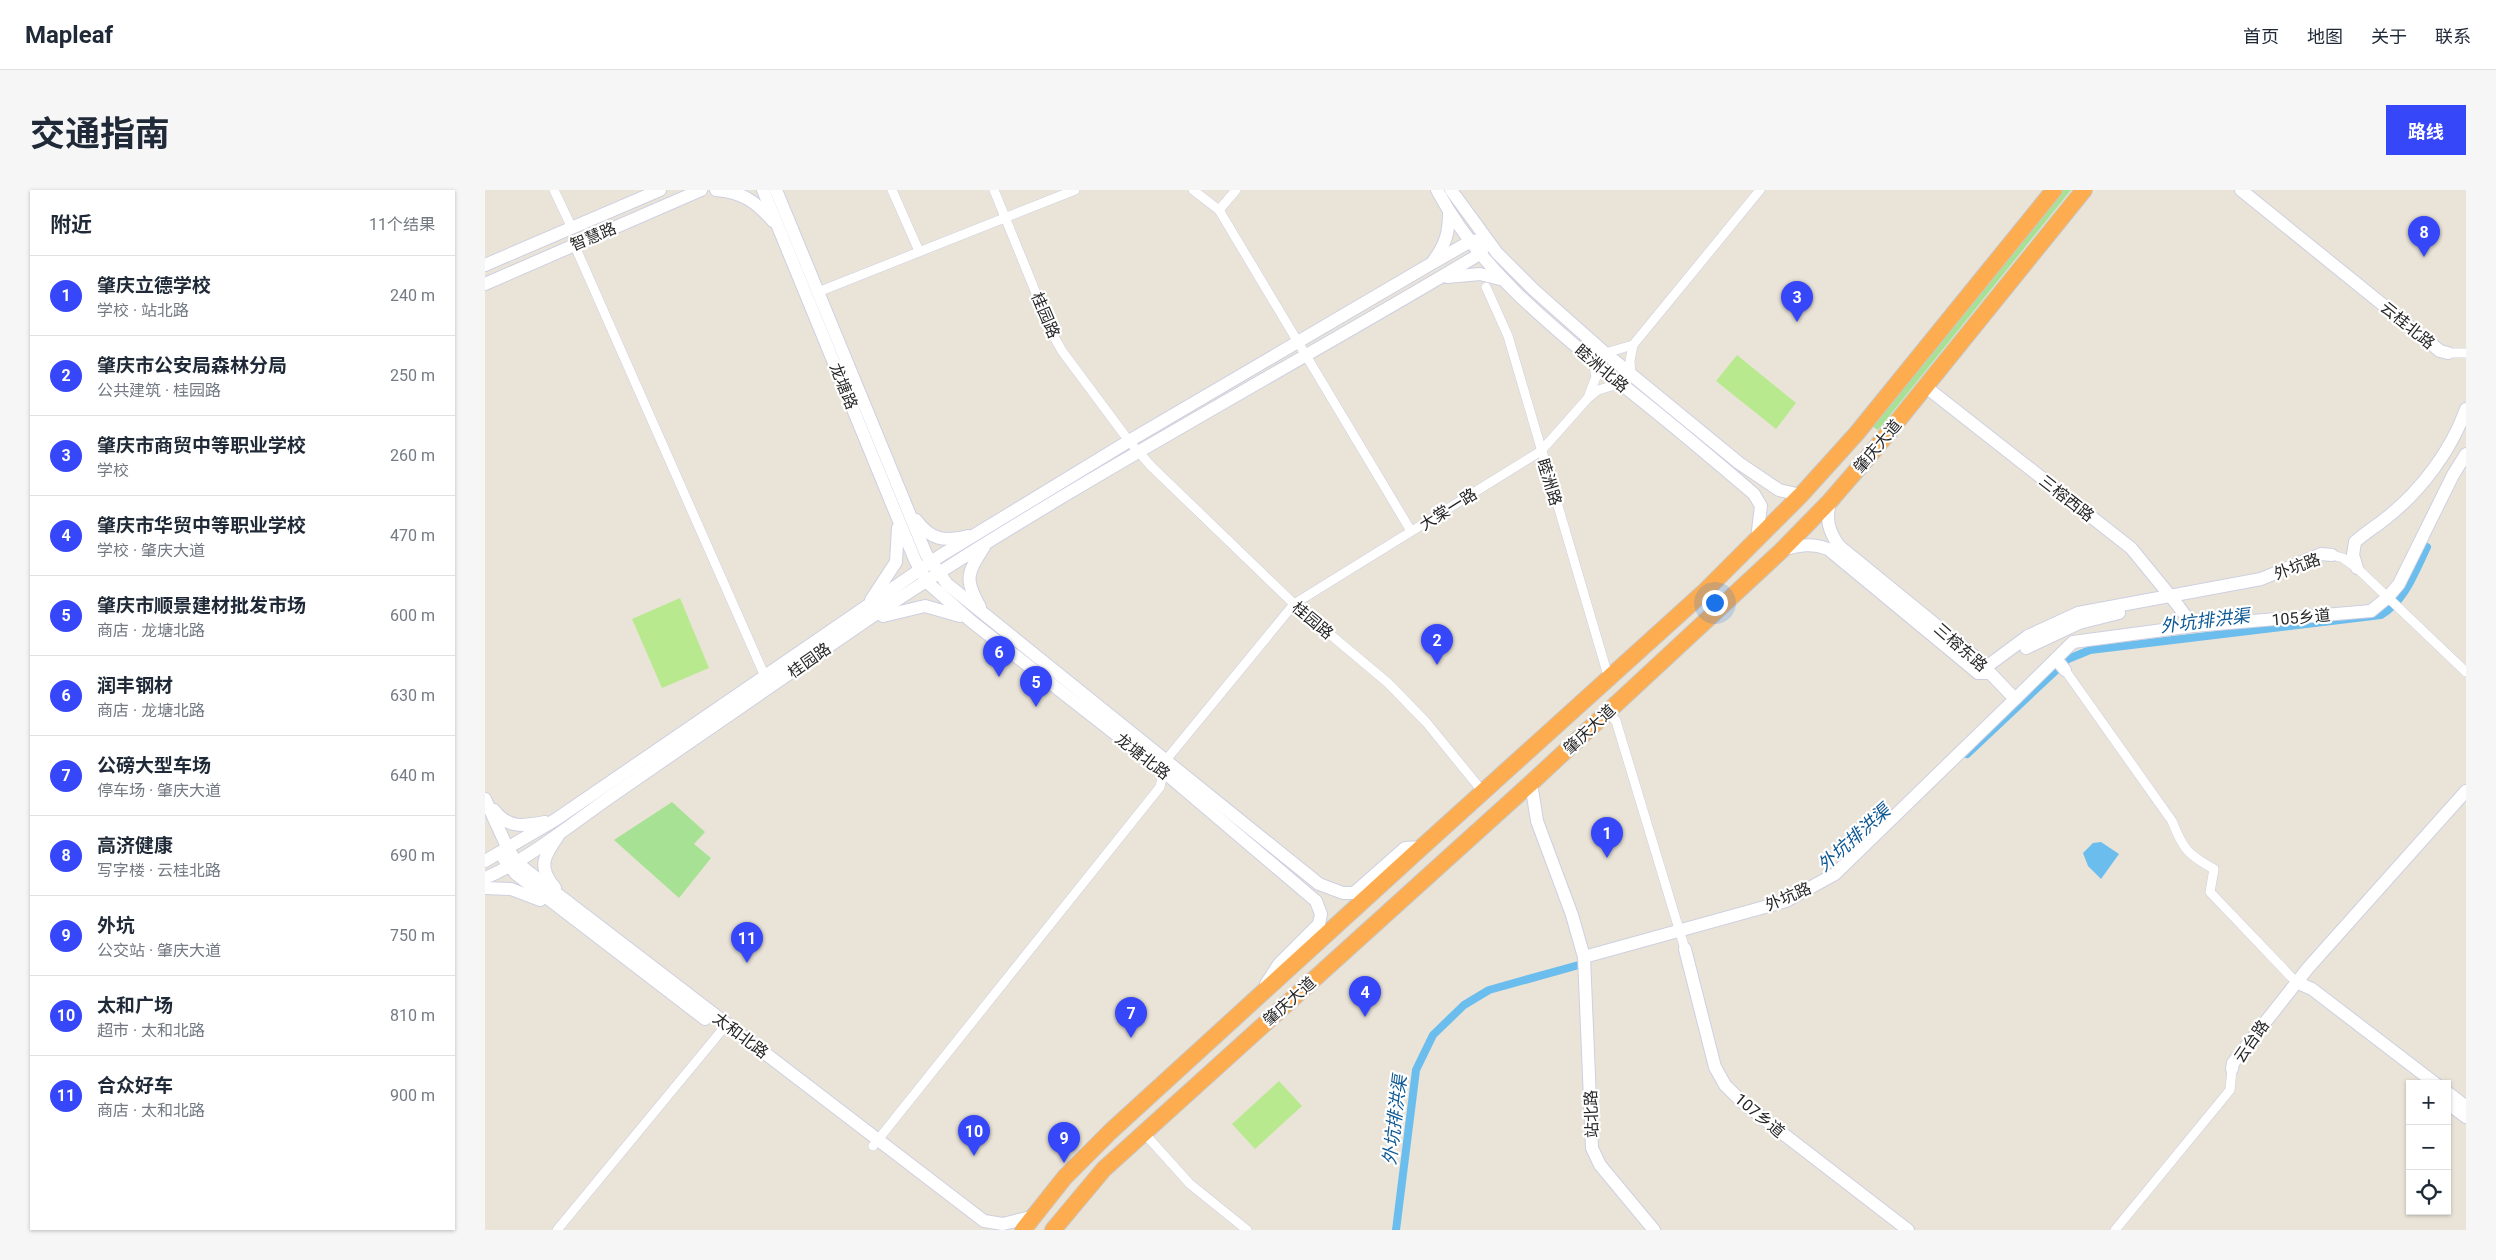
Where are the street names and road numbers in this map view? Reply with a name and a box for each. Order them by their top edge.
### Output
street label: 智慧路 [567,218,619,255]
street label: 桂园路 [1027,289,1064,341]
street label: 云桂北路 [2377,298,2439,353]
street label: 睦洲北路 [1571,341,1632,396]
street label: 龙塘路 [826,360,861,412]
street label: 肇庆大道 [1850,416,1905,477]
street label: 睦洲路 [1533,456,1566,508]
street label: 三榕西路 [2036,471,2098,526]
street label: 大棠一路 [1416,484,1480,534]
street label: 外坑路 [2271,549,2323,584]
street label: 桂园路 [1288,598,1337,643]
street label: 105乡道 [2271,605,2331,630]
street label: 三榕东路 [1930,619,1991,676]
street label: 桂园路 [784,639,834,682]
street label: 肇庆大道 [1559,701,1619,758]
street label: 龙塘北路 [1112,729,1174,784]
street label: 外坑路 [1762,878,1814,915]
street label: 肇庆大道 [1259,973,1319,1030]
street label: 太和北路 [709,1009,772,1062]
street label: 云台路 [2230,1016,2273,1066]
street label: 107乡道 [1731,1089,1788,1142]
street label: 站北路 [1581,1090,1602,1138]

